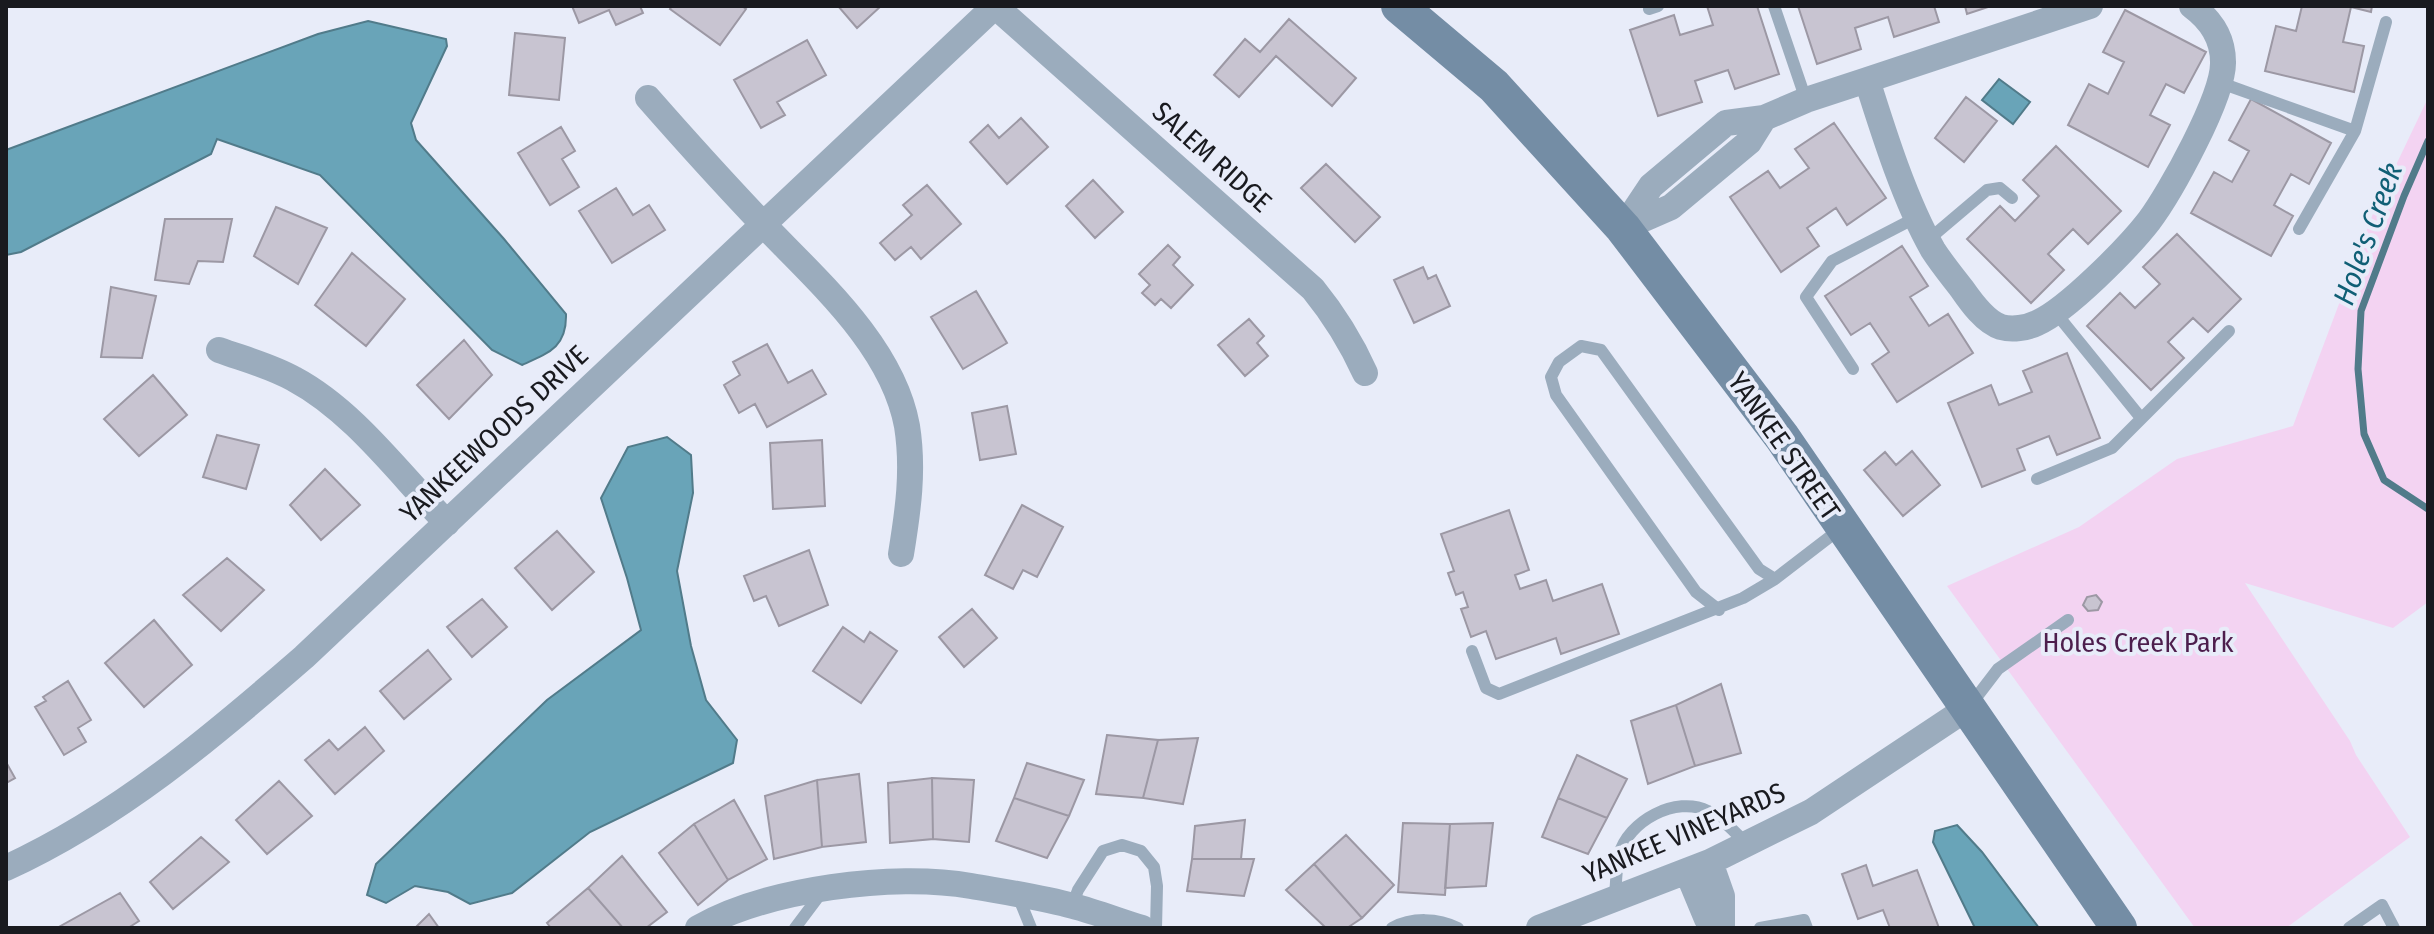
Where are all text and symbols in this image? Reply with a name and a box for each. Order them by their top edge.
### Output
street label: SALEM RIDGE [1146,95,1278,219]
water label: Hole's Creek [2326,158,2410,310]
street label: YANKEEWOODS DRIVE [393,339,595,529]
street label: YANKEE STREET [1721,366,1847,526]
park label: Holes Creek Park [2042,626,2235,659]
street label: YANKEE VINEYARDS [1578,776,1790,890]

